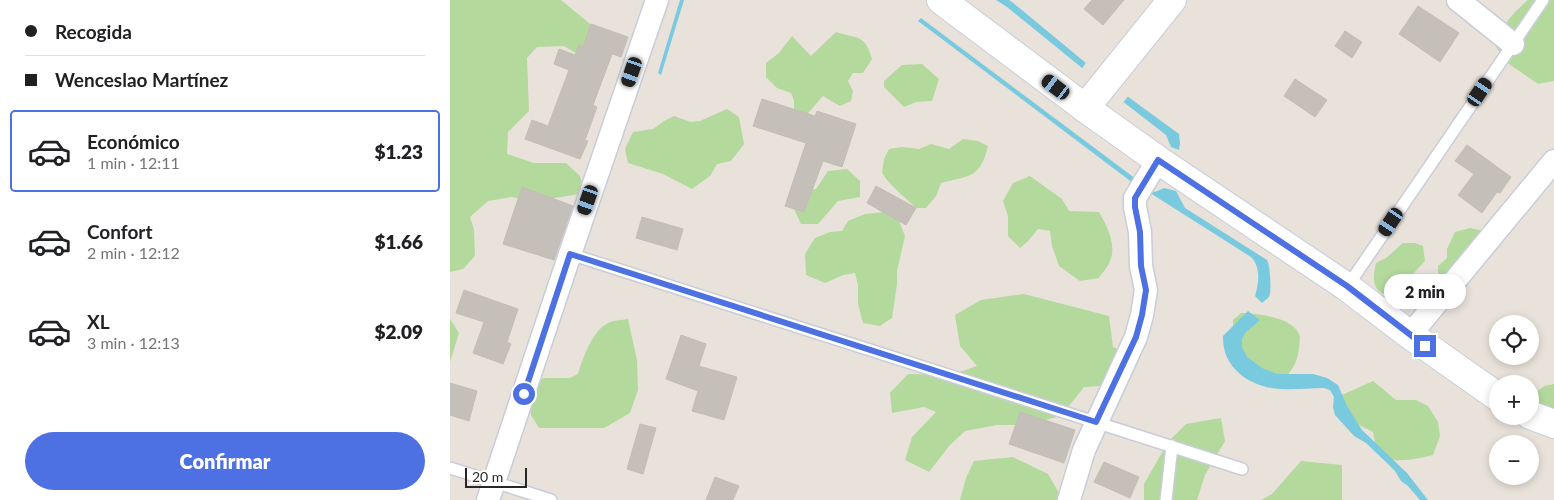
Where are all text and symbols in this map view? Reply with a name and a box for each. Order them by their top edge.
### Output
text: Recogida [55,20,132,43]
car [620,55,643,89]
text: Wenceslao Martínez [55,68,228,91]
car [1039,72,1072,102]
car [1465,75,1494,109]
icon: car [27,129,72,174]
text: Económico [87,130,180,153]
text: $1.23 [374,140,423,163]
text: 1 min · 12:11 [87,153,180,172]
car [576,183,599,217]
car [1376,205,1405,239]
icon: car [27,219,72,264]
text: Confort [87,220,152,243]
text: $1.66 [374,230,423,253]
text: 2 min · 12:12 [87,243,180,262]
callout: 2 min [1384,274,1466,308]
text: 2 min [1405,282,1445,301]
icon: car [27,309,72,354]
text: XL [87,310,110,333]
map controls [1489,315,1539,485]
button: locate [1489,315,1539,365]
text: $2.09 [374,320,423,343]
text: 3 min · 12:13 [87,333,180,352]
route end [1414,335,1436,357]
button: + [1489,375,1539,425]
route start [513,383,535,405]
button: Confirmar [25,432,425,490]
button: − [1489,435,1539,485]
scale bar [465,465,528,488]
text: 20 m [472,468,503,485]

